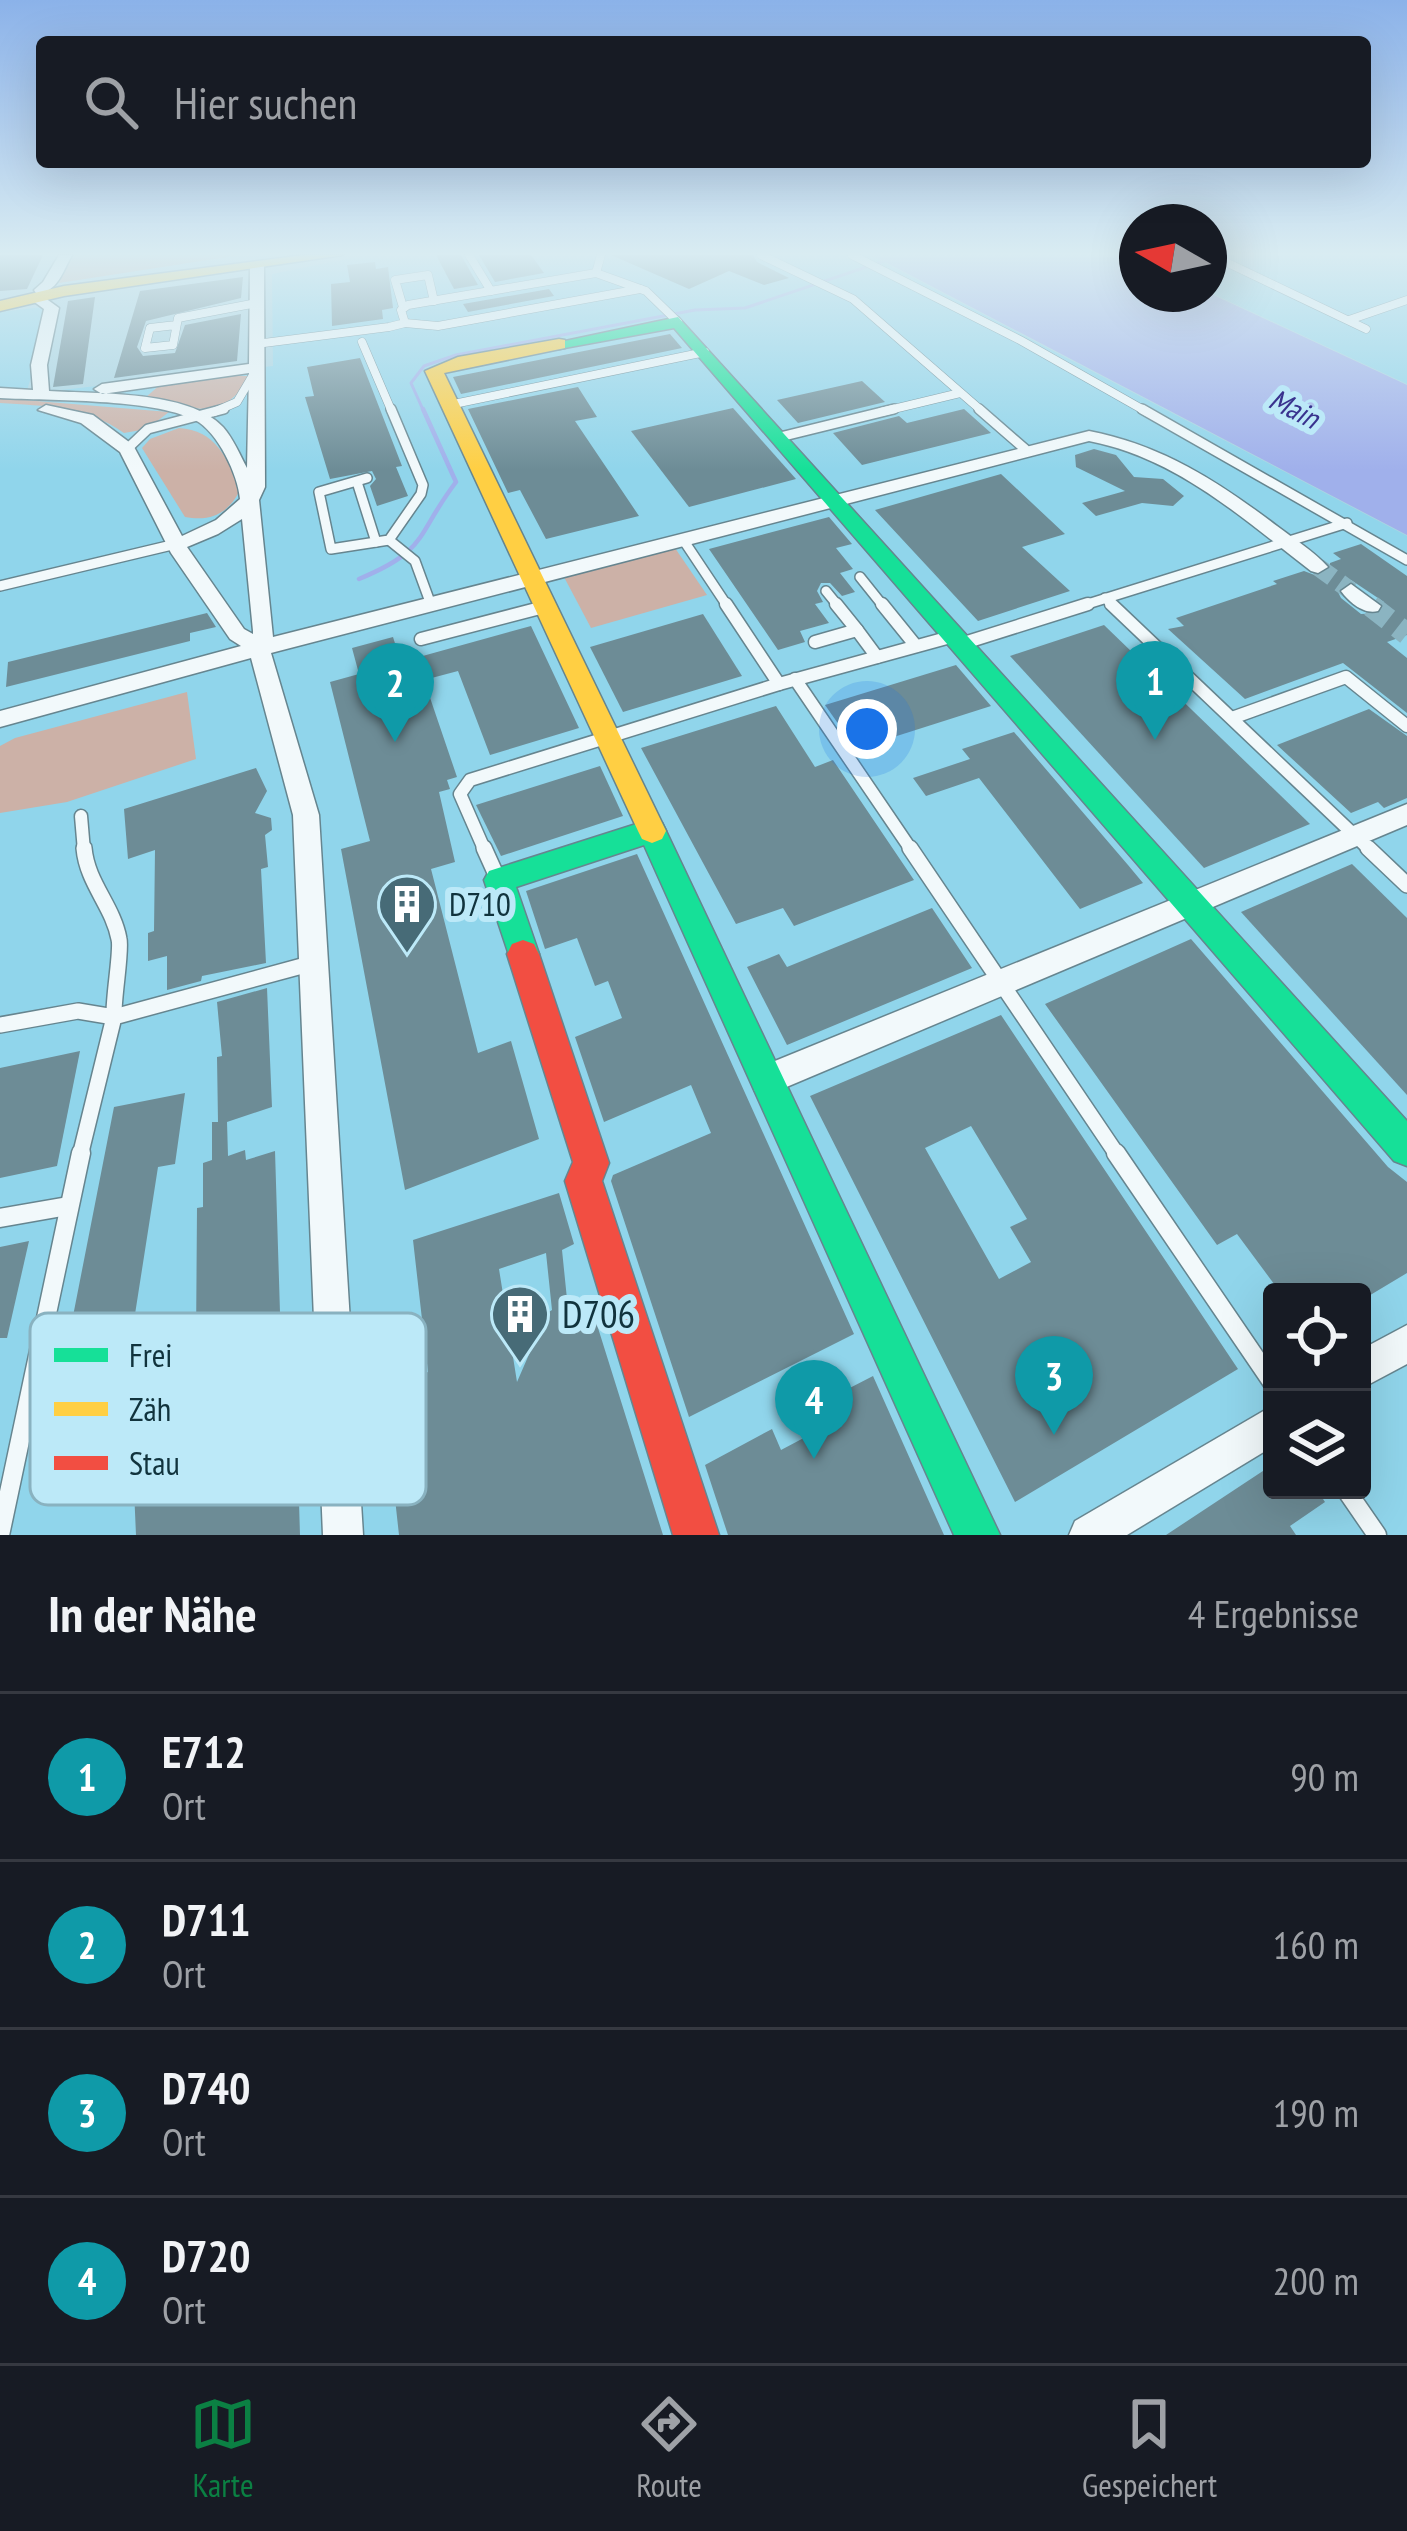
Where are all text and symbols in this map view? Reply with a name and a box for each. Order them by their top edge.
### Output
search box [36,36,1371,168]
icon: search [78,69,144,135]
text: Hier suchen [174,73,357,131]
north arrow [1119,204,1227,312]
water label: Main [1263,379,1328,437]
pin: 1 [1116,641,1194,740]
pin: 2 [356,643,434,742]
your location [837,699,897,759]
building icon: D710 [376,873,438,955]
place label: D710 [449,882,511,925]
building icon: D706 [489,1283,551,1365]
map controls [1263,1283,1371,1499]
button: locate [1263,1283,1371,1391]
place label: D706 [562,1288,635,1339]
legend [30,1313,426,1505]
text: Frei [129,1333,172,1376]
pin: 3 [1015,1336,1093,1435]
pin: 4 [775,1360,853,1459]
text: Zäh [129,1387,171,1430]
button: layers [1263,1391,1371,1499]
text: Stau [129,1441,180,1484]
text: In der Nähe [48,1580,257,1646]
text: 4 Ergebnisse [1188,1588,1359,1639]
text: E712 [162,1722,246,1780]
text: 1 [78,1751,96,1802]
text: 90 m [1290,1751,1359,1802]
text: Ort [162,1780,206,1831]
text: D711 [162,1890,251,1948]
text: 2 [78,1919,96,1970]
text: 160 m [1273,1919,1359,1970]
text: Ort [162,1948,206,1999]
text: D740 [162,2058,251,2116]
text: 3 [78,2087,96,2138]
text: 190 m [1273,2087,1359,2138]
text: Ort [162,2116,206,2167]
text: D720 [162,2226,251,2284]
text: 4 [78,2255,96,2306]
text: 200 m [1273,2255,1359,2306]
text: Ort [162,2284,206,2335]
tab: Karte [190,2391,256,2506]
tab: Route [636,2391,702,2506]
tab: Gespeichert [1082,2391,1217,2506]

